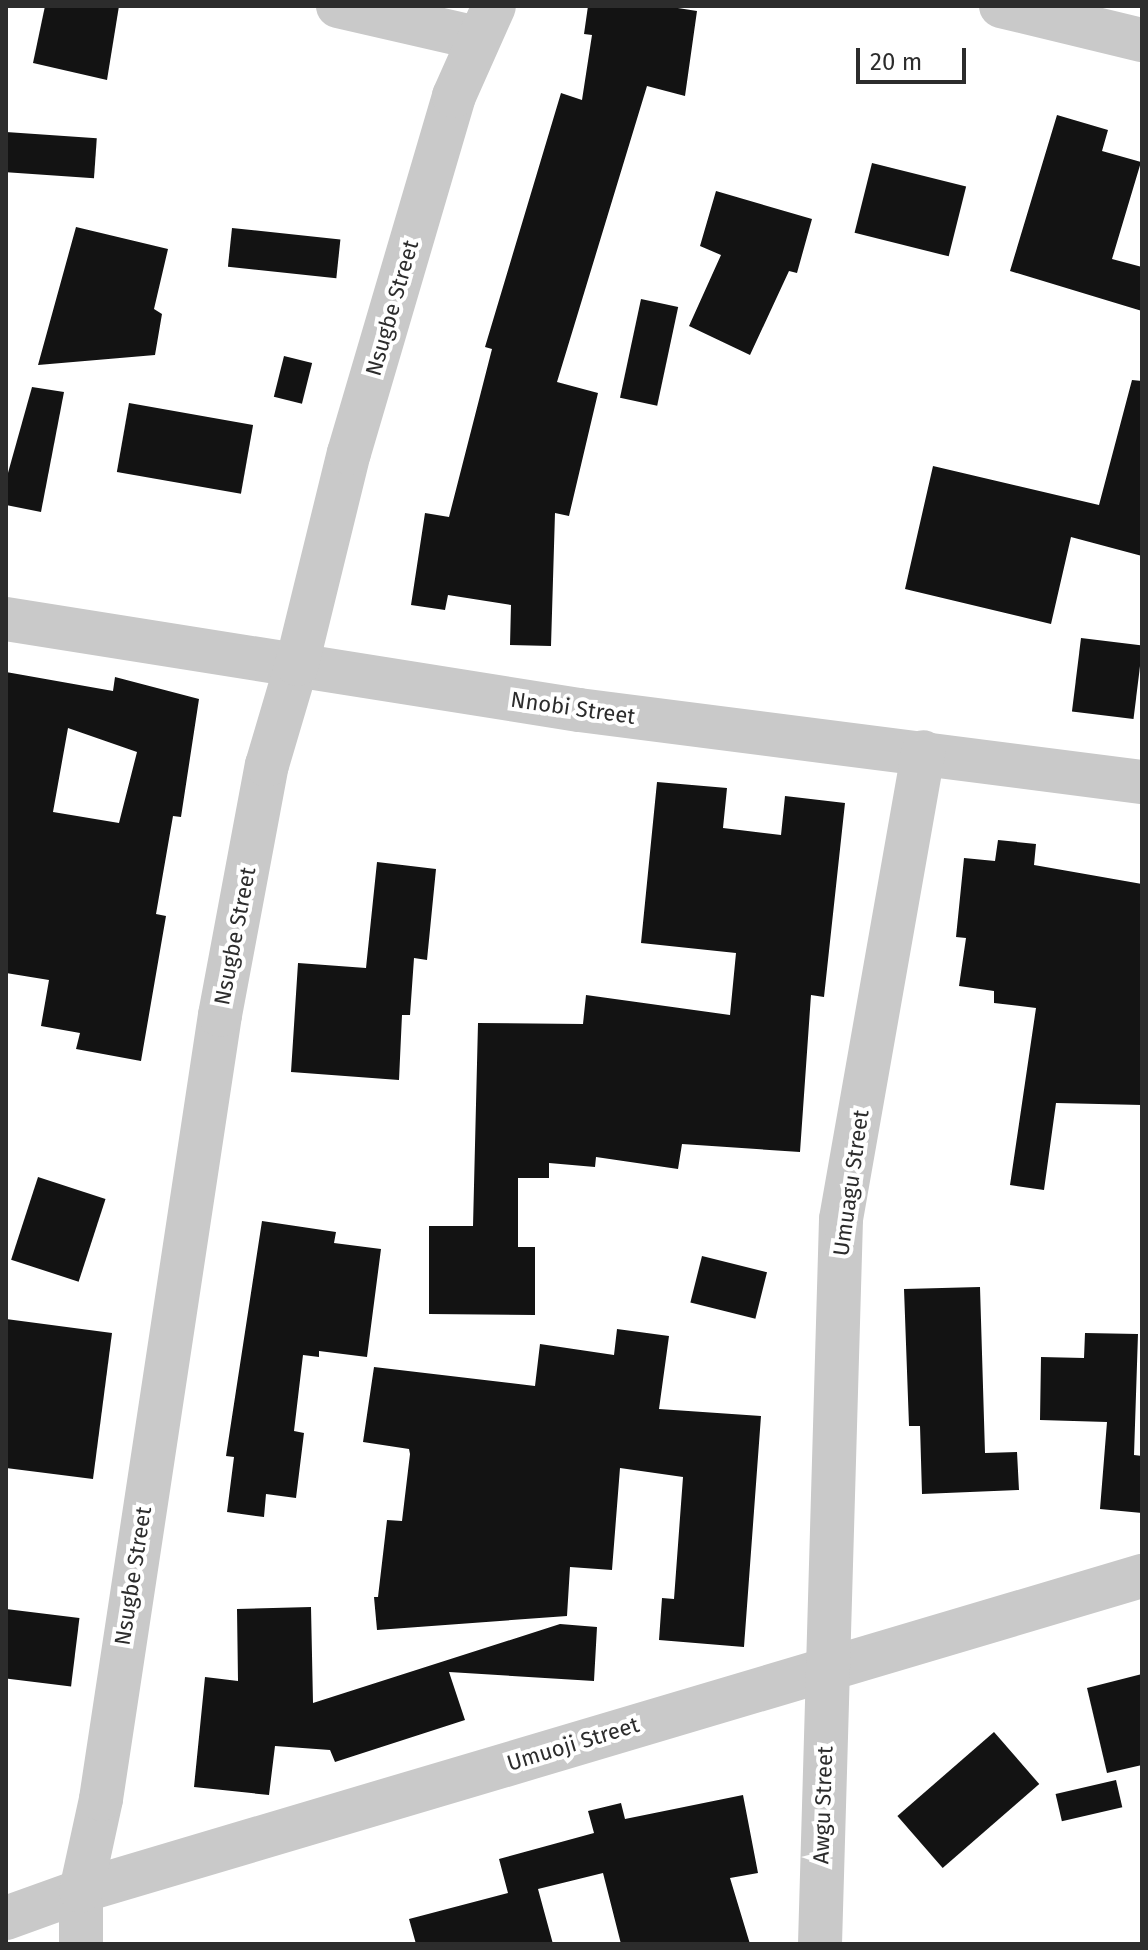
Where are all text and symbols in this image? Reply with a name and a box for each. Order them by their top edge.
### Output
scale bar [860,32,970,82]
text: 20 m [870,48,922,76]
street label: Nsugbe Street [360,237,424,379]
street label: Nnobi Street [509,686,637,730]
street label: Nsugbe Street [209,865,261,1007]
street label: Umuagu Street [828,1108,874,1258]
street label: Nsugbe Street [109,1505,157,1647]
street label: Umuoji Street [504,1711,642,1777]
street label: Awgu Street [808,1746,838,1864]

